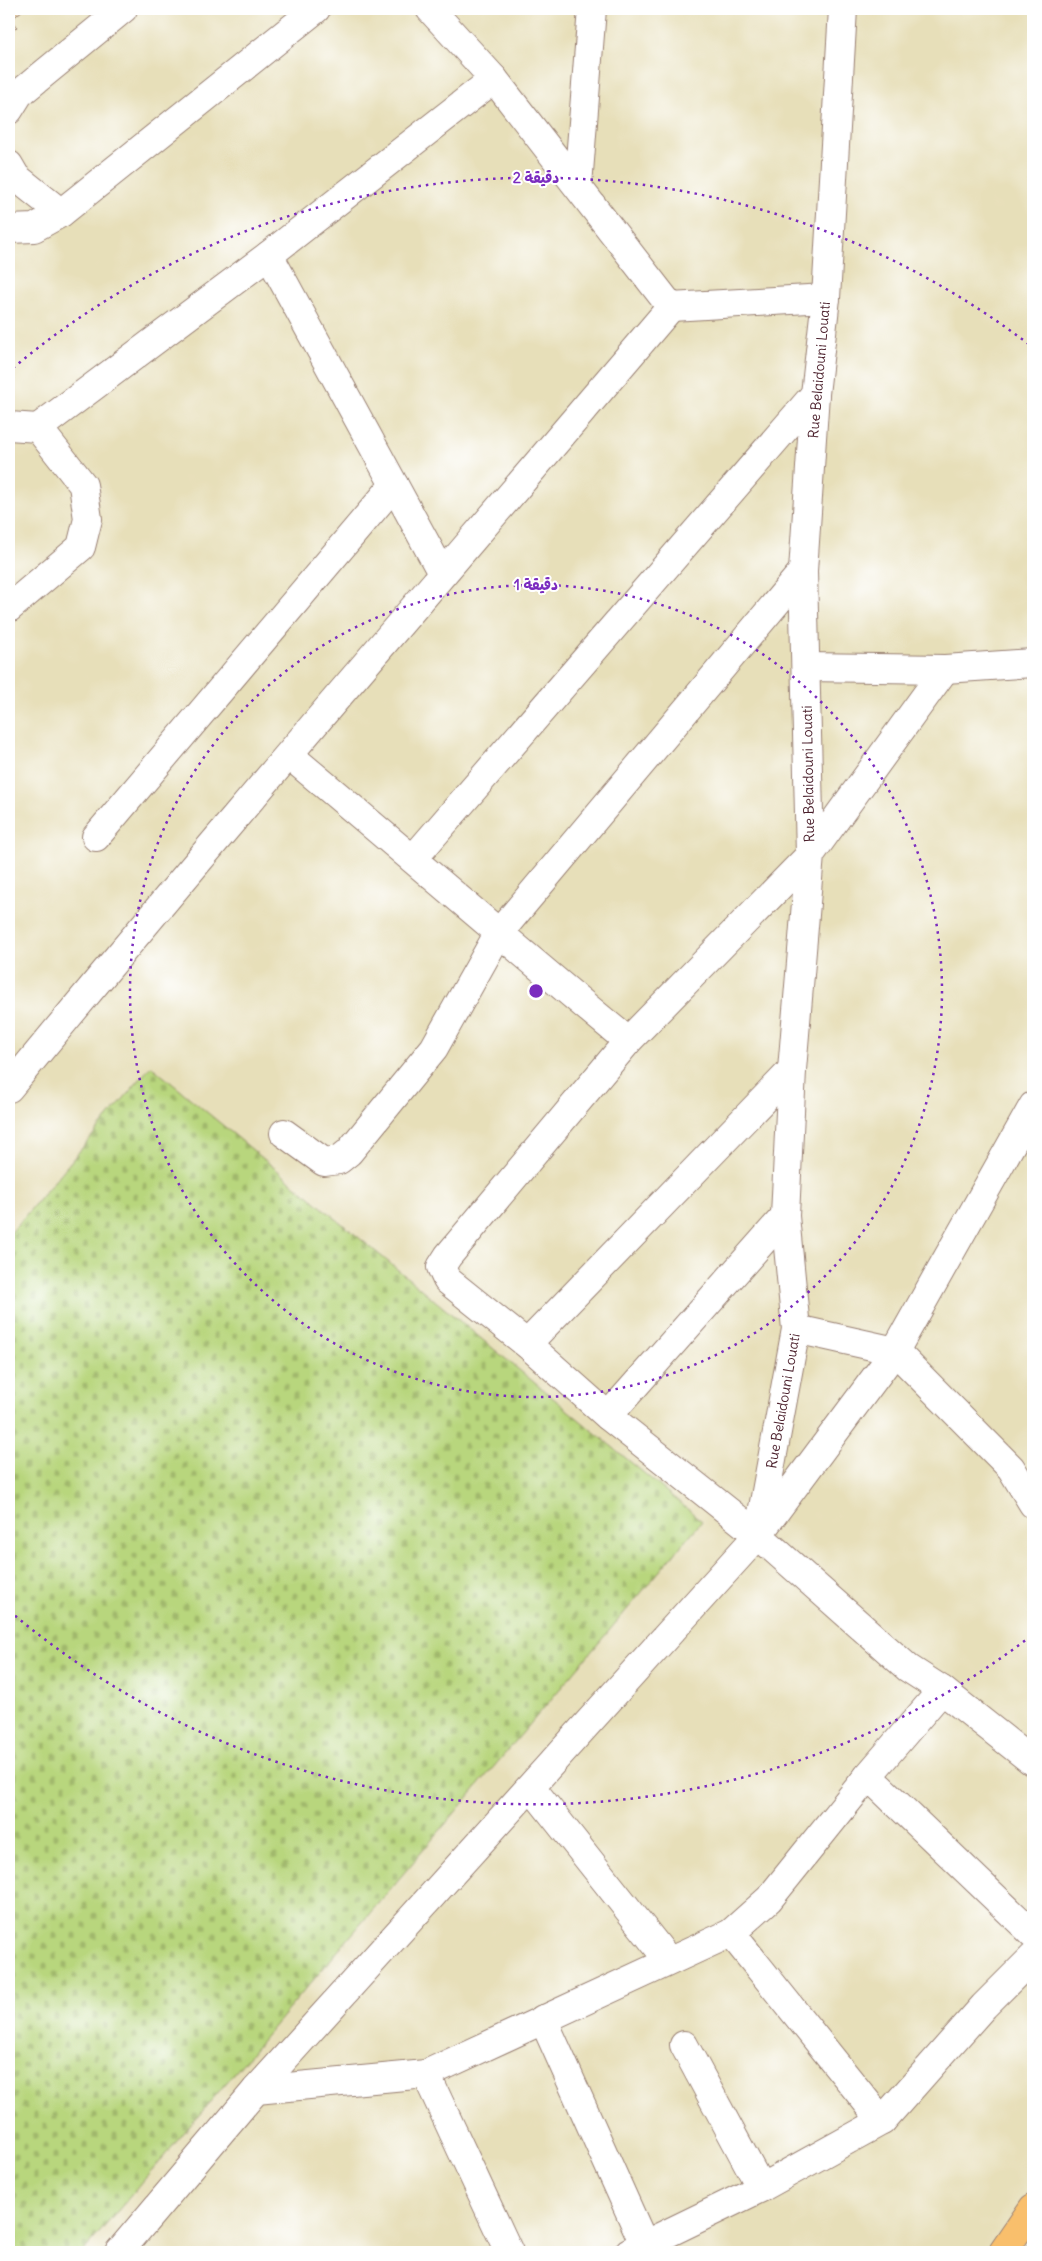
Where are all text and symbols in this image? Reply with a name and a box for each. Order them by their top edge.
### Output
text: 2 دقيقة [513,168,559,187]
street label: Rue Belaidouni Louati [804,301,834,439]
text: 1 دقيقة [514,575,558,594]
street label: Rue Belaidouni Louati [798,705,818,843]
centre of rings [527,982,545,1000]
street label: Rue Belaidouni Louati [762,1332,804,1470]

